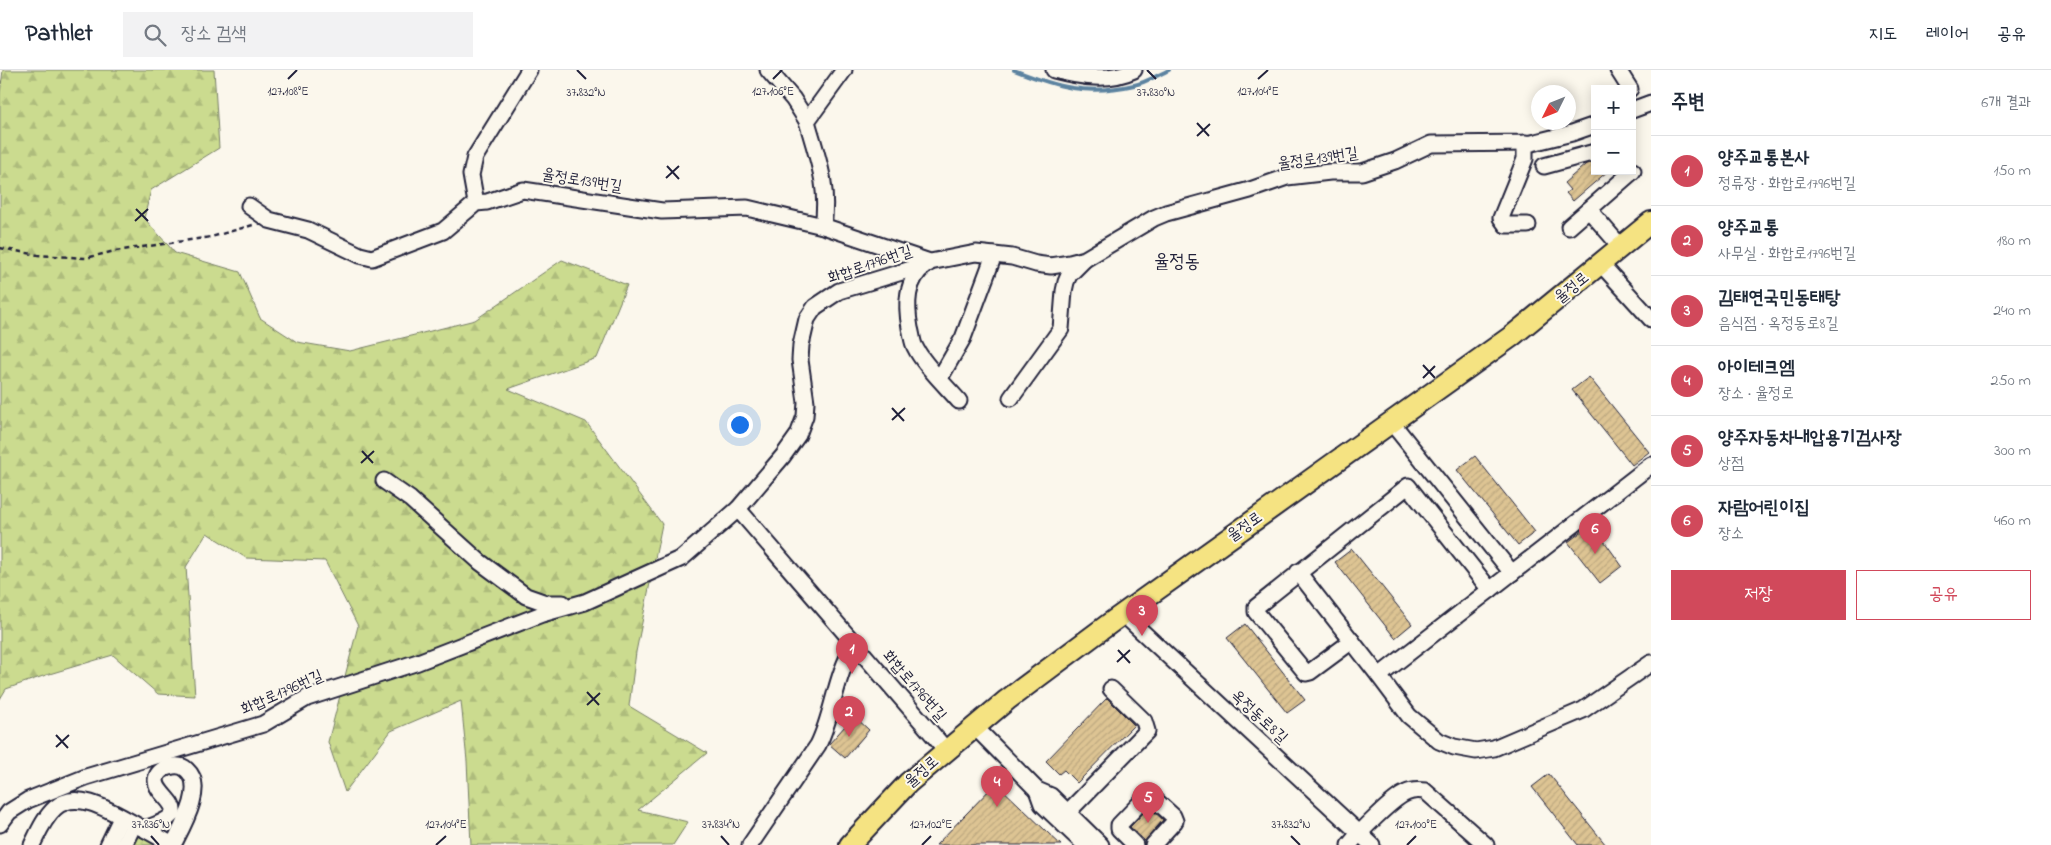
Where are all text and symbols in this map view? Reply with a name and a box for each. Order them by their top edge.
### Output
search box [123,12,473,57]
text: Pathlet [25,17,93,52]
icon: search [141,21,169,49]
text: 장소 검색 [181,21,247,48]
text: 지도 [1869,22,1898,48]
text: 레이어 [1926,22,1969,48]
text: 공유 [1997,22,2026,48]
text: 127.108°E [267,83,309,101]
text: 127.106°E [752,83,794,101]
text: 127.104°E [1237,83,1279,101]
text: 37.832°N [566,84,606,102]
text: 37.830°N [1137,84,1175,102]
north arrow [1531,85,1576,130]
map controls [1591,85,1636,175]
button: + [1591,85,1636,130]
text: 주변 [1671,88,1705,118]
text: 6개 결과 [1981,91,2031,115]
button: − [1591,130,1636,175]
street label: 율정로139번길 [1276,141,1360,177]
text: 양주교통본사 [1718,145,1810,172]
text: 1 [1684,159,1690,183]
text: 150 m [1993,159,2031,183]
street label: 율정로139번길 [540,163,624,199]
text: 정류장 · 화합로1796번길 [1718,172,1856,196]
text: 양주교통 [1718,215,1779,242]
text: 2 [1683,229,1691,253]
text: 180 m [1997,229,2031,253]
street label: 화합로1796번길 [825,239,916,291]
text: 사무실 · 화합로1796번길 [1718,242,1856,266]
district label: 율정동 [1154,249,1200,276]
street label: 율정로 [1549,267,1595,309]
text: 김태연국민동태탕 [1718,285,1840,312]
text: 3 [1684,299,1690,323]
text: 240 m [1993,299,2031,323]
text: 음식점 · 옥정동로8길 [1718,312,1838,336]
text: 아이테크엠 [1718,355,1794,382]
text: 4 [1684,369,1690,393]
text: 250 m [1991,369,2031,393]
text: 장소 · 율정로 [1718,382,1794,406]
your location [727,412,753,438]
text: 양주자동차내압용기검사장 [1718,425,1901,452]
text: 5 [1682,439,1692,463]
text: 300 m [1994,439,2031,463]
text: 상점 [1718,452,1744,476]
text: 자람어린이집 [1718,495,1810,522]
street label: 율정로 [1222,506,1268,548]
text: 6 [1683,509,1691,533]
text: 460 m [1994,509,2031,533]
pin: 6 [1579,513,1611,554]
text: 장소 [1718,522,1744,546]
button: 저장 [1671,570,1846,620]
button: 공유 [1856,570,2031,620]
pin: 3 [1126,595,1158,636]
pin: 1 [836,633,868,674]
street label: 화합로1796번길 [876,645,952,727]
street label: 화합로1796번길 [237,664,327,722]
street label: 옥정동로8길 [1225,684,1293,750]
pin: 2 [833,696,865,737]
street label: 율정로 [900,750,944,794]
pin: 4 [981,766,1013,807]
pin: 5 [1132,782,1164,823]
text: 37.836°N [132,816,170,834]
text: 127.104°E [425,816,467,834]
text: 37.834°N [702,816,740,834]
text: 127.102°E [910,816,952,834]
text: 37.832°N [1271,816,1311,834]
text: 127.100°E [1395,816,1437,834]

